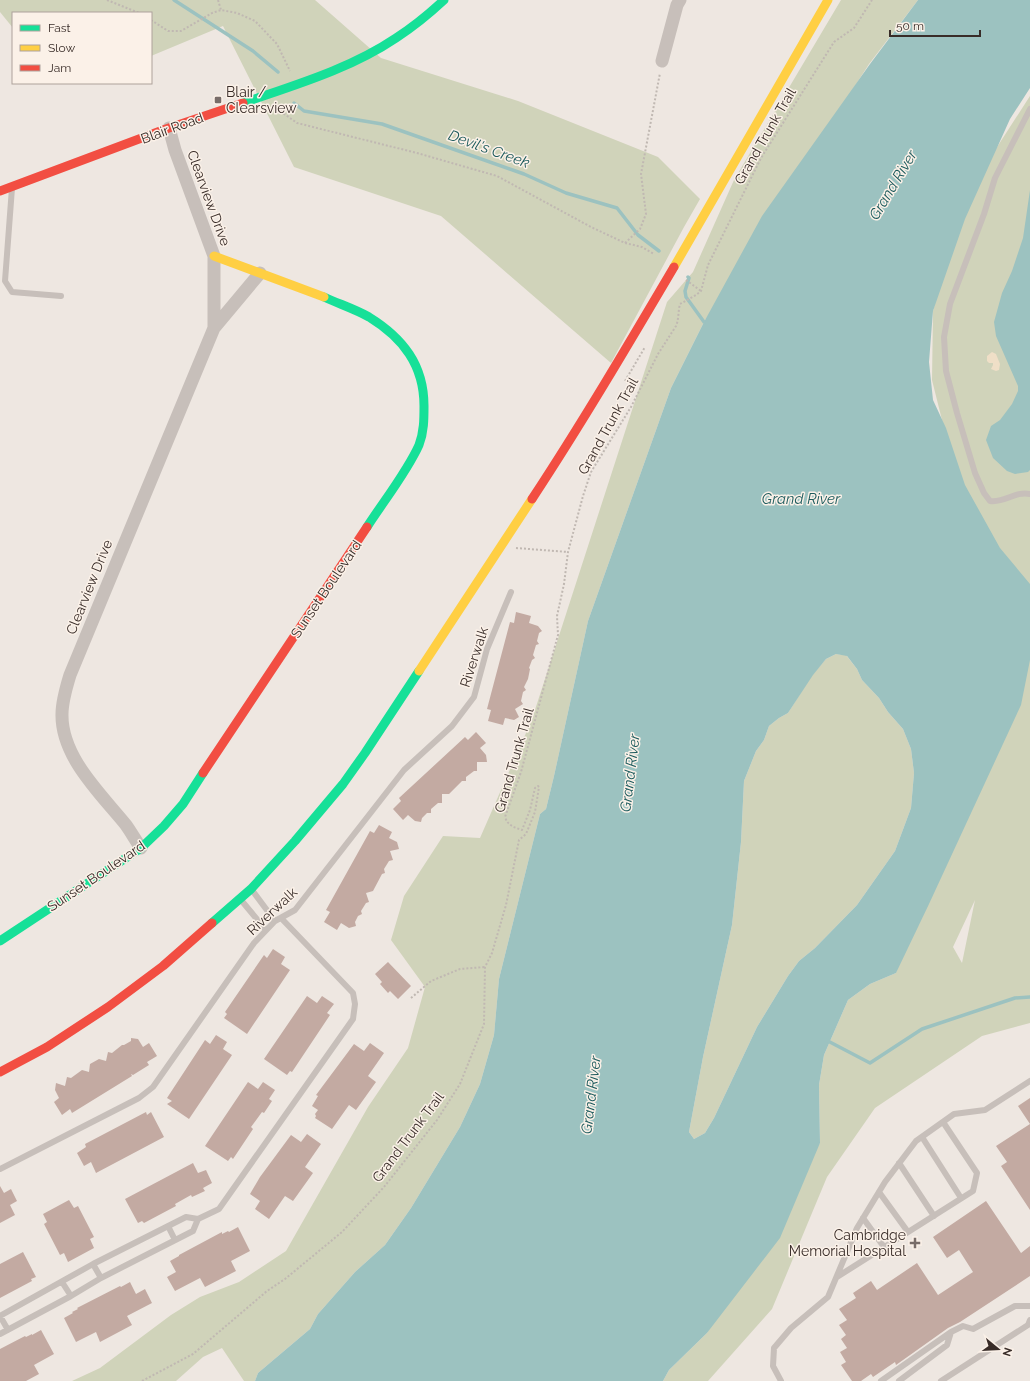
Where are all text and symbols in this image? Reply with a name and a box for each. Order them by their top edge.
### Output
legend [12,12,152,84]
scale bar [890,12,980,38]
text: 50 m [896,19,924,33]
text: Fast [48,21,71,35]
text: Slow [48,41,75,55]
text: Jam [48,61,71,75]
place label: Blair / Clearsview [226,84,297,116]
street label: Grand Trunk Trail [731,85,799,187]
marker: Blair / Clearsview [213,95,223,105]
street label: Blair Road [138,109,206,147]
water label: Devil's Creek [446,126,532,172]
water label: Grand River [865,146,921,223]
street label: Clearview Drive [184,148,234,248]
street label: Grand Trunk Trail [575,375,641,477]
water label: Grand River [762,490,841,508]
street label: Clearview Drive [63,537,115,637]
street label: Sunset Boulevard [287,537,365,641]
street label: Riverwalk [457,624,491,689]
street label: Grand Trunk Trail [491,705,537,814]
water label: Grand River [616,732,644,813]
street label: Sunset Boulevard [44,837,148,915]
street label: Riverwalk [244,883,301,938]
water label: Grand River [577,1054,605,1135]
street label: Grand Trunk Trail [369,1089,447,1185]
place label: Cambridge Memorial Hospital [789,1227,906,1259]
marker: Cambridge Memorial Hospital [909,1237,921,1249]
north arrow [978,1329,1018,1369]
text: N [1000,1346,1015,1358]

